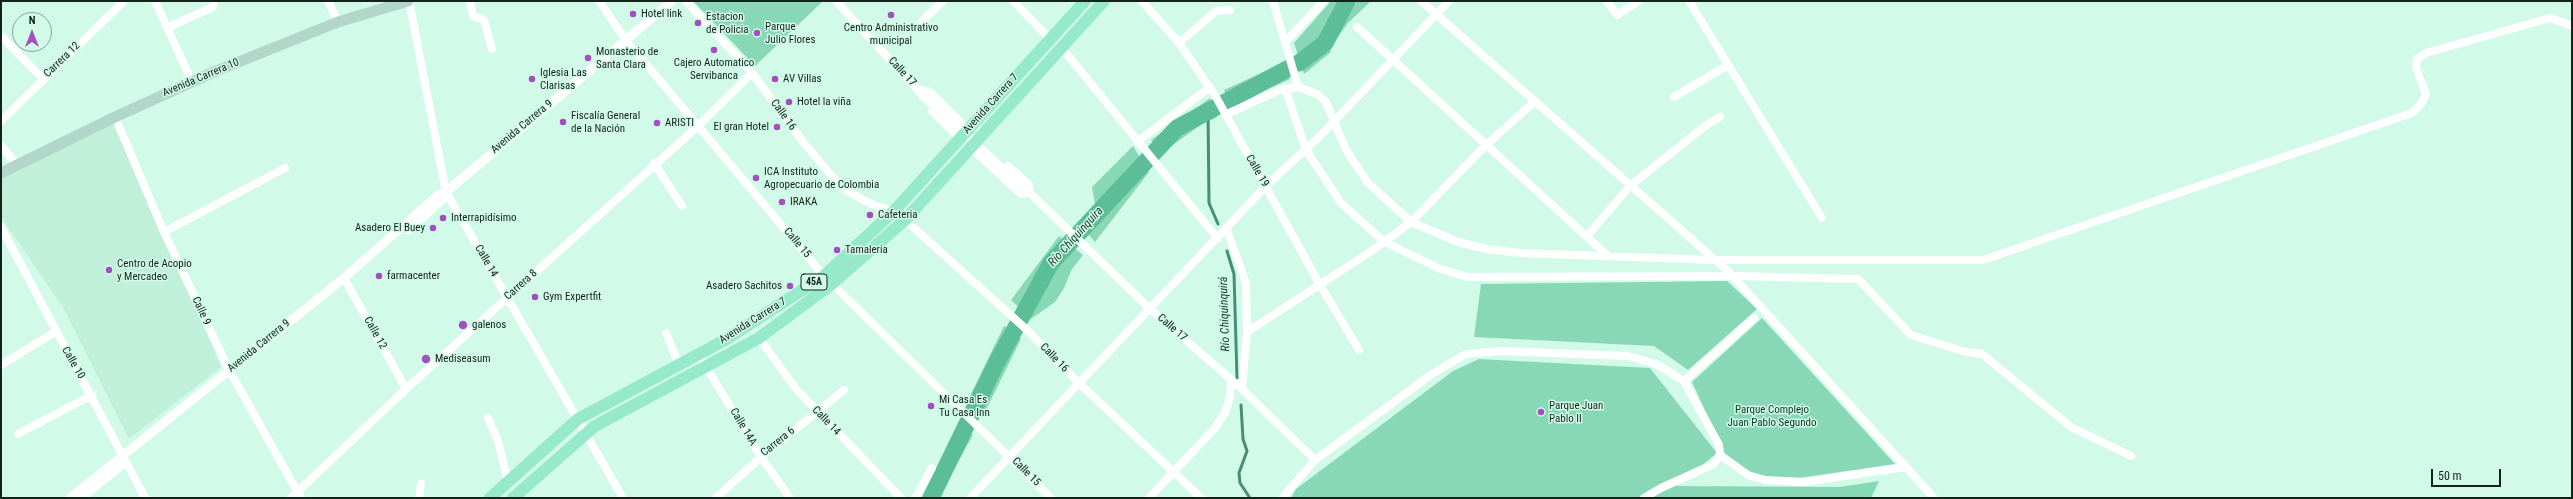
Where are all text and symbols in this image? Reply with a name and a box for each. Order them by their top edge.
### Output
place label: Hotel link [641,7,682,21]
marker: Hotel link [628,9,638,19]
place label: Estacion de Policia [706,10,749,36]
marker: Centro Administrativo municipal [886,10,896,20]
north arrow [12,12,52,52]
text: N [29,14,35,27]
marker: Estacion de Policia [693,18,703,28]
place label: Parque Julio Flores [765,20,815,46]
place label: Centro Administrativo municipal [844,21,938,47]
marker: Parque Julio Flores [752,28,762,38]
street label: Carrera 12 [41,40,83,80]
place label: Monasterio de Santa Clara [596,45,658,71]
marker: Cajero Automatico Servibanca [709,45,719,55]
marker: Monasterio de Santa Clara [583,53,593,63]
street label: Calle 17 [885,55,919,89]
street label: Avenida Carrera 10 [161,56,241,100]
place label: Cajero Automatico Servibanca [674,56,754,82]
place label: Iglesia Las Clarisas [540,66,587,92]
street label: Avenida Carrera 7 [960,71,1022,137]
place label: AV Villas [783,72,822,86]
marker: Iglesia Las Clarisas [527,74,537,84]
marker: AV Villas [770,74,780,84]
place label: Hotel la viña [797,95,851,109]
street label: Avenida Carrera 9 [488,97,556,157]
street label: Calle 16 [767,97,799,133]
marker: Hotel la viña [784,97,794,107]
place label: Fiscalía General de la Nación [571,109,640,135]
place label: ARISTI [665,116,694,130]
marker: Fiscalía General de la Nación [558,117,568,127]
marker: ARISTI [652,118,662,128]
place label: El gran Hotel [714,120,769,134]
marker: El gran Hotel [772,122,782,132]
street label: Calle 19 [1243,153,1271,189]
place label: ICA Instituto Agropecuario de Colombia [764,165,879,191]
marker: ICA Instituto Agropecuario de Colombia [751,173,761,183]
place label: IRAKA [790,195,817,209]
marker: IRAKA [777,197,787,207]
water label: Río Chiquinquira [1046,204,1106,270]
place label: Cafeteria [878,208,918,222]
marker: Cafeteria [865,210,875,220]
place label: Interrapidísimo [451,211,517,225]
marker: Interrapidísimo [438,213,448,223]
place label: Asadero El Buey [355,221,425,235]
marker: Asadero El Buey [428,223,438,233]
street label: Calle 15 [781,225,813,261]
street label: Calle 14 [472,243,500,279]
place label: Tamaleria [845,243,888,257]
marker: Tamaleria [832,245,842,255]
place label: Centro de Acopio y Mercadeo [117,257,192,283]
marker: Centro de Acopio y Mercadeo [104,265,114,275]
street label: Carrera 8 [502,267,540,303]
place label: farmacenter [387,269,440,283]
marker: farmacenter [374,271,384,281]
road number: 45A [801,274,827,290]
water label: Río Chiquinquirá [1216,276,1234,352]
place label: Asadero Sachitos [706,279,782,293]
marker: Asadero Sachitos [785,281,795,291]
place label: Gym Expertfit [543,290,601,304]
marker: Gym Expertfit [530,292,540,302]
street label: Calle 9 [189,295,213,327]
street label: Avenida Carrera 7 [717,295,789,347]
street label: Calle 17 [1154,312,1190,344]
street label: Calle 12 [361,314,389,352]
street label: Avenida Carrera 9 [225,317,293,375]
place label: galenos [472,318,506,332]
marker: galenos [457,319,469,331]
street label: Calle 16 [1037,341,1071,375]
street label: Calle 10 [59,345,87,381]
place label: Mediseasum [435,352,491,366]
marker: Mediseasum [420,353,432,365]
place label: Mi Casa Es Tu Casa Inn [939,393,990,419]
place label: Parque Juan Pablo II [1549,399,1603,425]
marker: Mi Casa Es Tu Casa Inn [926,401,936,411]
park label: Parque Complejo Juan Pablo Segundo [1728,403,1816,429]
street label: Calle 14 [809,404,843,438]
street label: Calle 14A [727,406,759,448]
marker: Parque Juan Pablo II [1536,407,1546,417]
street label: Carrera 6 [758,424,798,460]
street label: Calle 15 [1009,455,1043,489]
scale bar [2433,461,2503,487]
text: 50 m [2438,469,2462,483]

